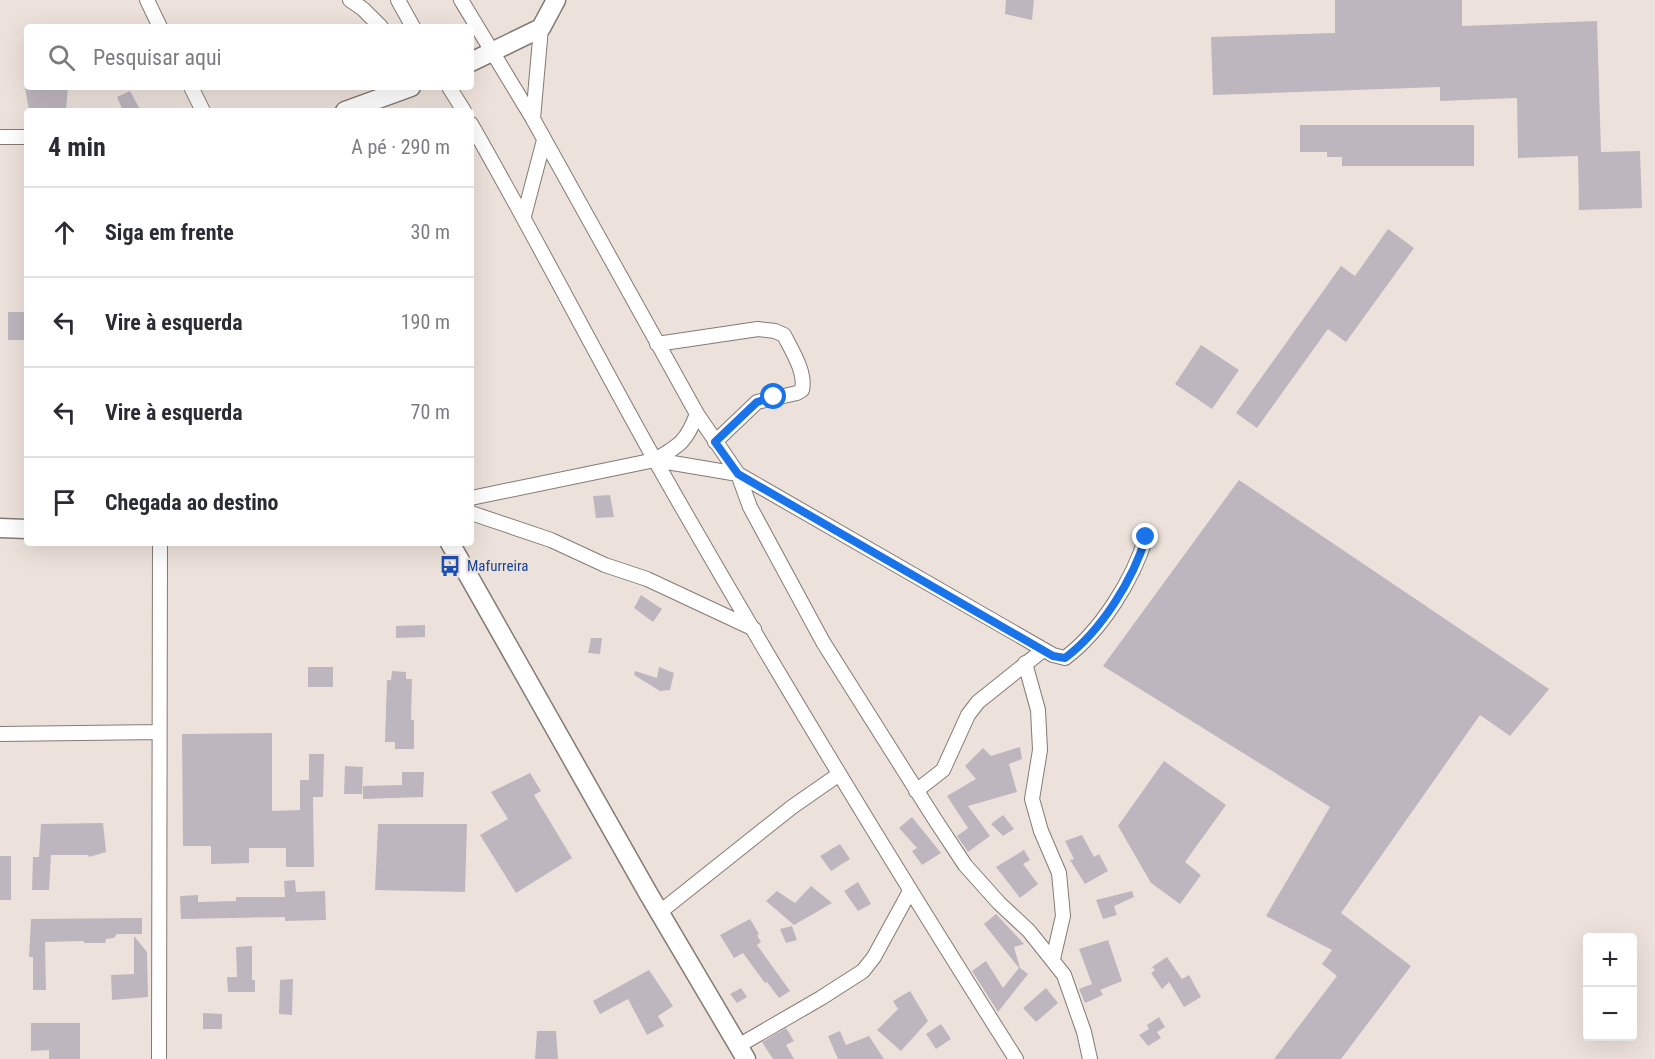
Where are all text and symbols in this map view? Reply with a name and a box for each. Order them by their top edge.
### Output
search box [24,24,474,90]
icon: search [45,41,78,74]
text: Pesquisar aqui [93,45,222,70]
text: 4 min [48,132,106,162]
text: A pé · 290 m [351,135,450,159]
icon: ahead [48,216,81,249]
text: Siga em frente [105,220,234,245]
text: 30 m [411,220,450,244]
icon: left [48,306,81,339]
text: Vire à esquerda [105,310,243,335]
text: 190 m [401,310,450,334]
route start [760,383,786,409]
icon: left [48,396,81,429]
text: Vire à esquerda [105,400,243,425]
text: 70 m [411,400,450,424]
icon: arrive [48,486,81,519]
text: Chegada ao destino [105,490,279,515]
route end [1132,523,1158,549]
bus stop icon: Mafurreira [438,554,462,578]
place label: Mafurreira [467,557,528,575]
map controls [1583,933,1637,1041]
button: + [1583,933,1637,987]
button: − [1583,987,1637,1041]

